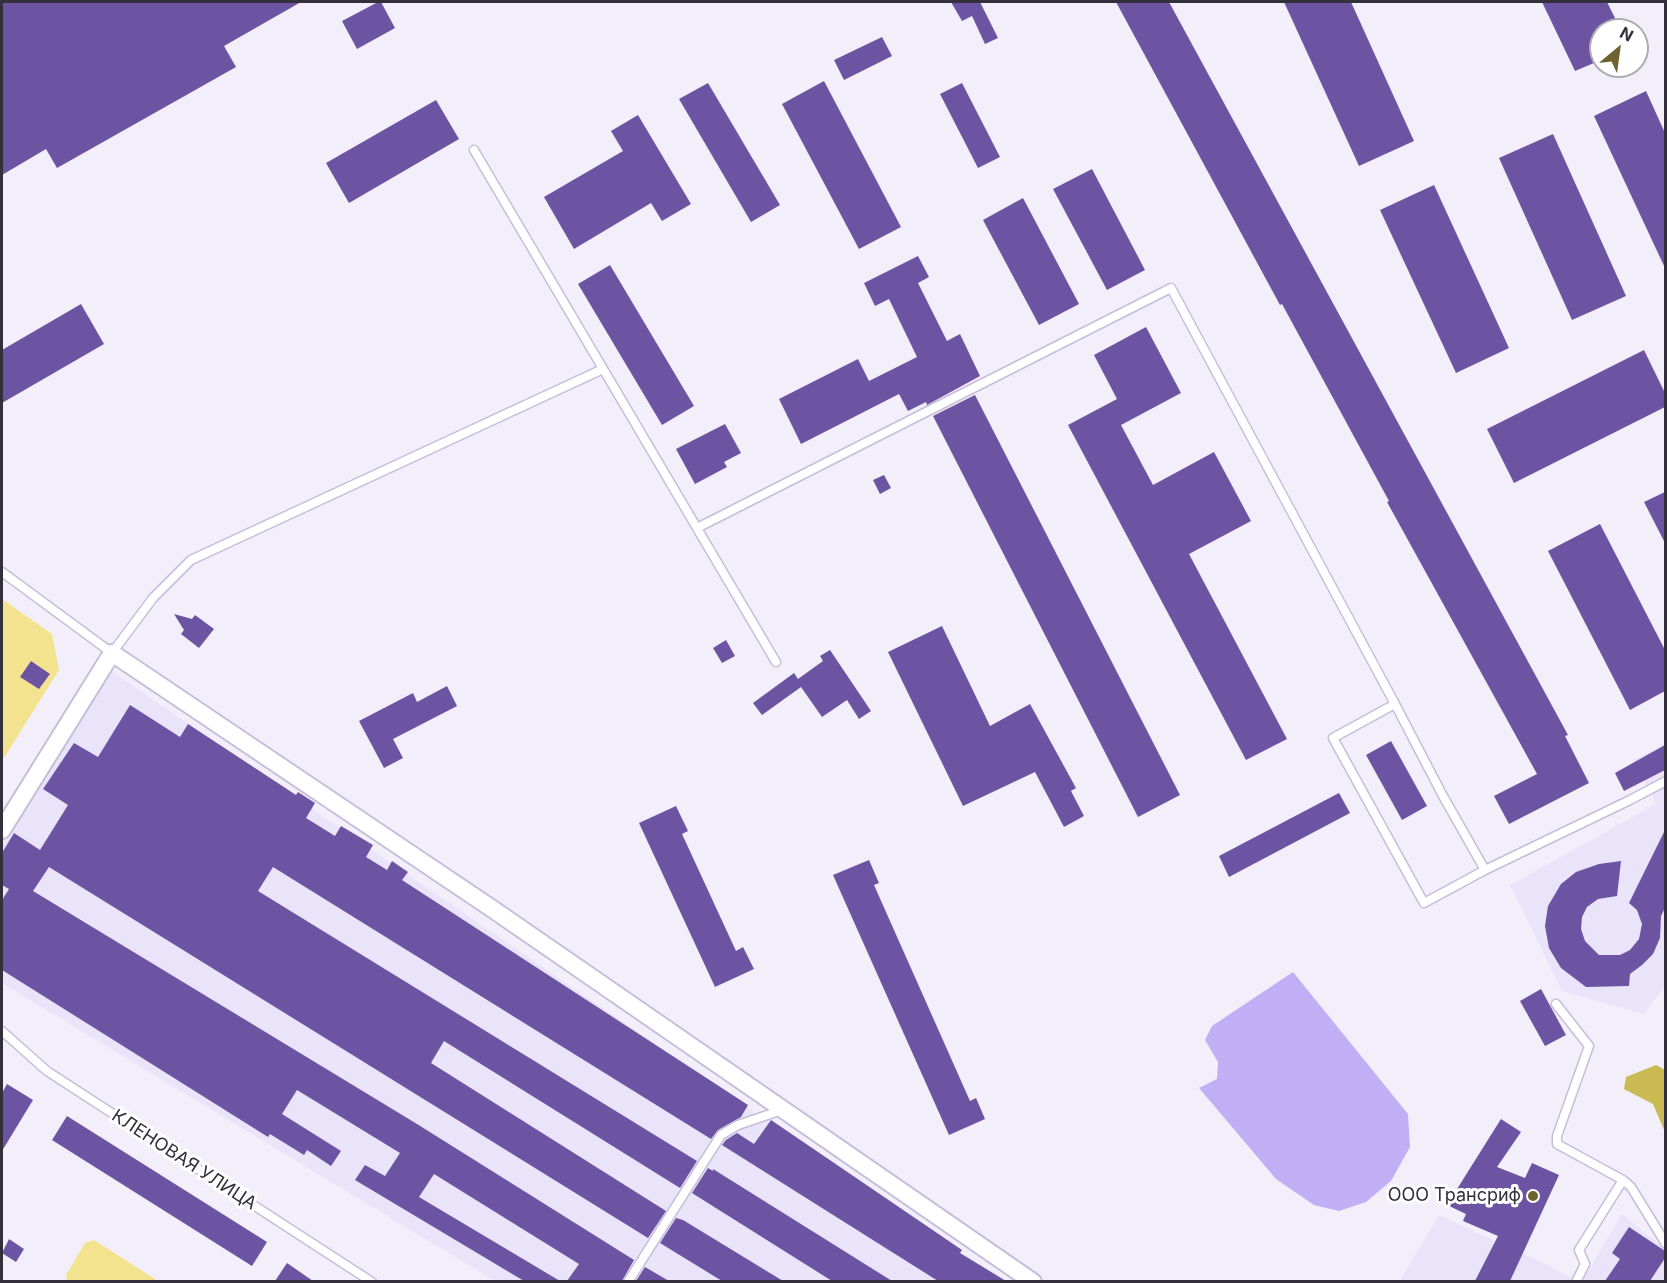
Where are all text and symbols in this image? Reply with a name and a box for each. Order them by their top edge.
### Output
north arrow [1589,18,1649,78]
text: N [1617,22,1637,46]
street label: КЛЕНОВАЯ УЛИЦА [108,1105,260,1215]
place label: ООО Трансриф [1388,1185,1521,1207]
marker: ООО Трансриф [1526,1189,1540,1203]

